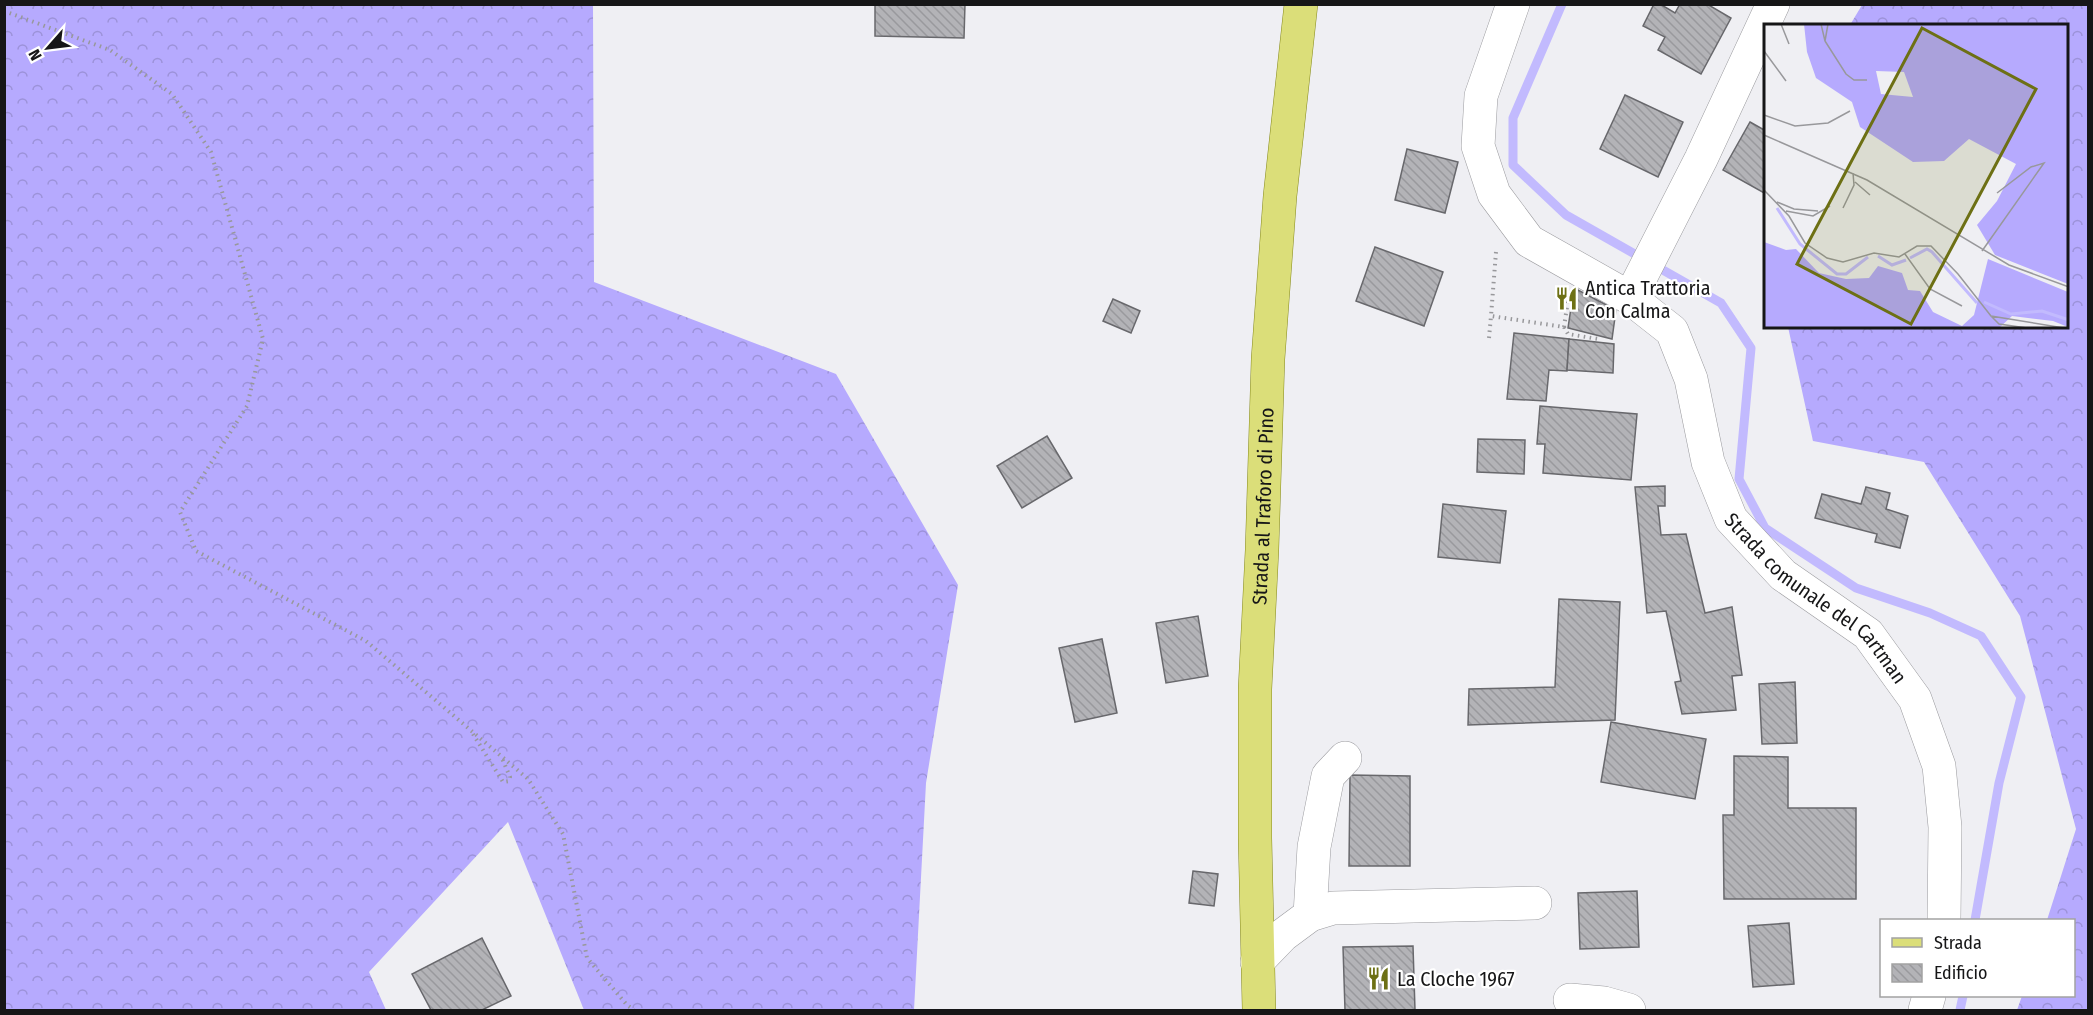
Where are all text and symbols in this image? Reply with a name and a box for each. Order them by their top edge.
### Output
north arrow [18,18,78,78]
inset map [1764,24,2069,328]
text: N [25,46,46,64]
place label: Antica Trattoria Con Calma [1585,276,1710,323]
restaurant icon: Antica Trattoria Con Calma [1554,286,1580,312]
street label: Strada al Traforo di Pino [1247,407,1278,606]
street label: Strada comunale del Cartman [1720,508,1912,688]
legend [1880,919,2075,997]
text: Strada [1934,932,1982,954]
text: Edificio [1934,962,1987,984]
restaurant icon: La Cloche 1967 [1366,966,1392,992]
place label: La Cloche 1967 [1397,967,1515,991]

